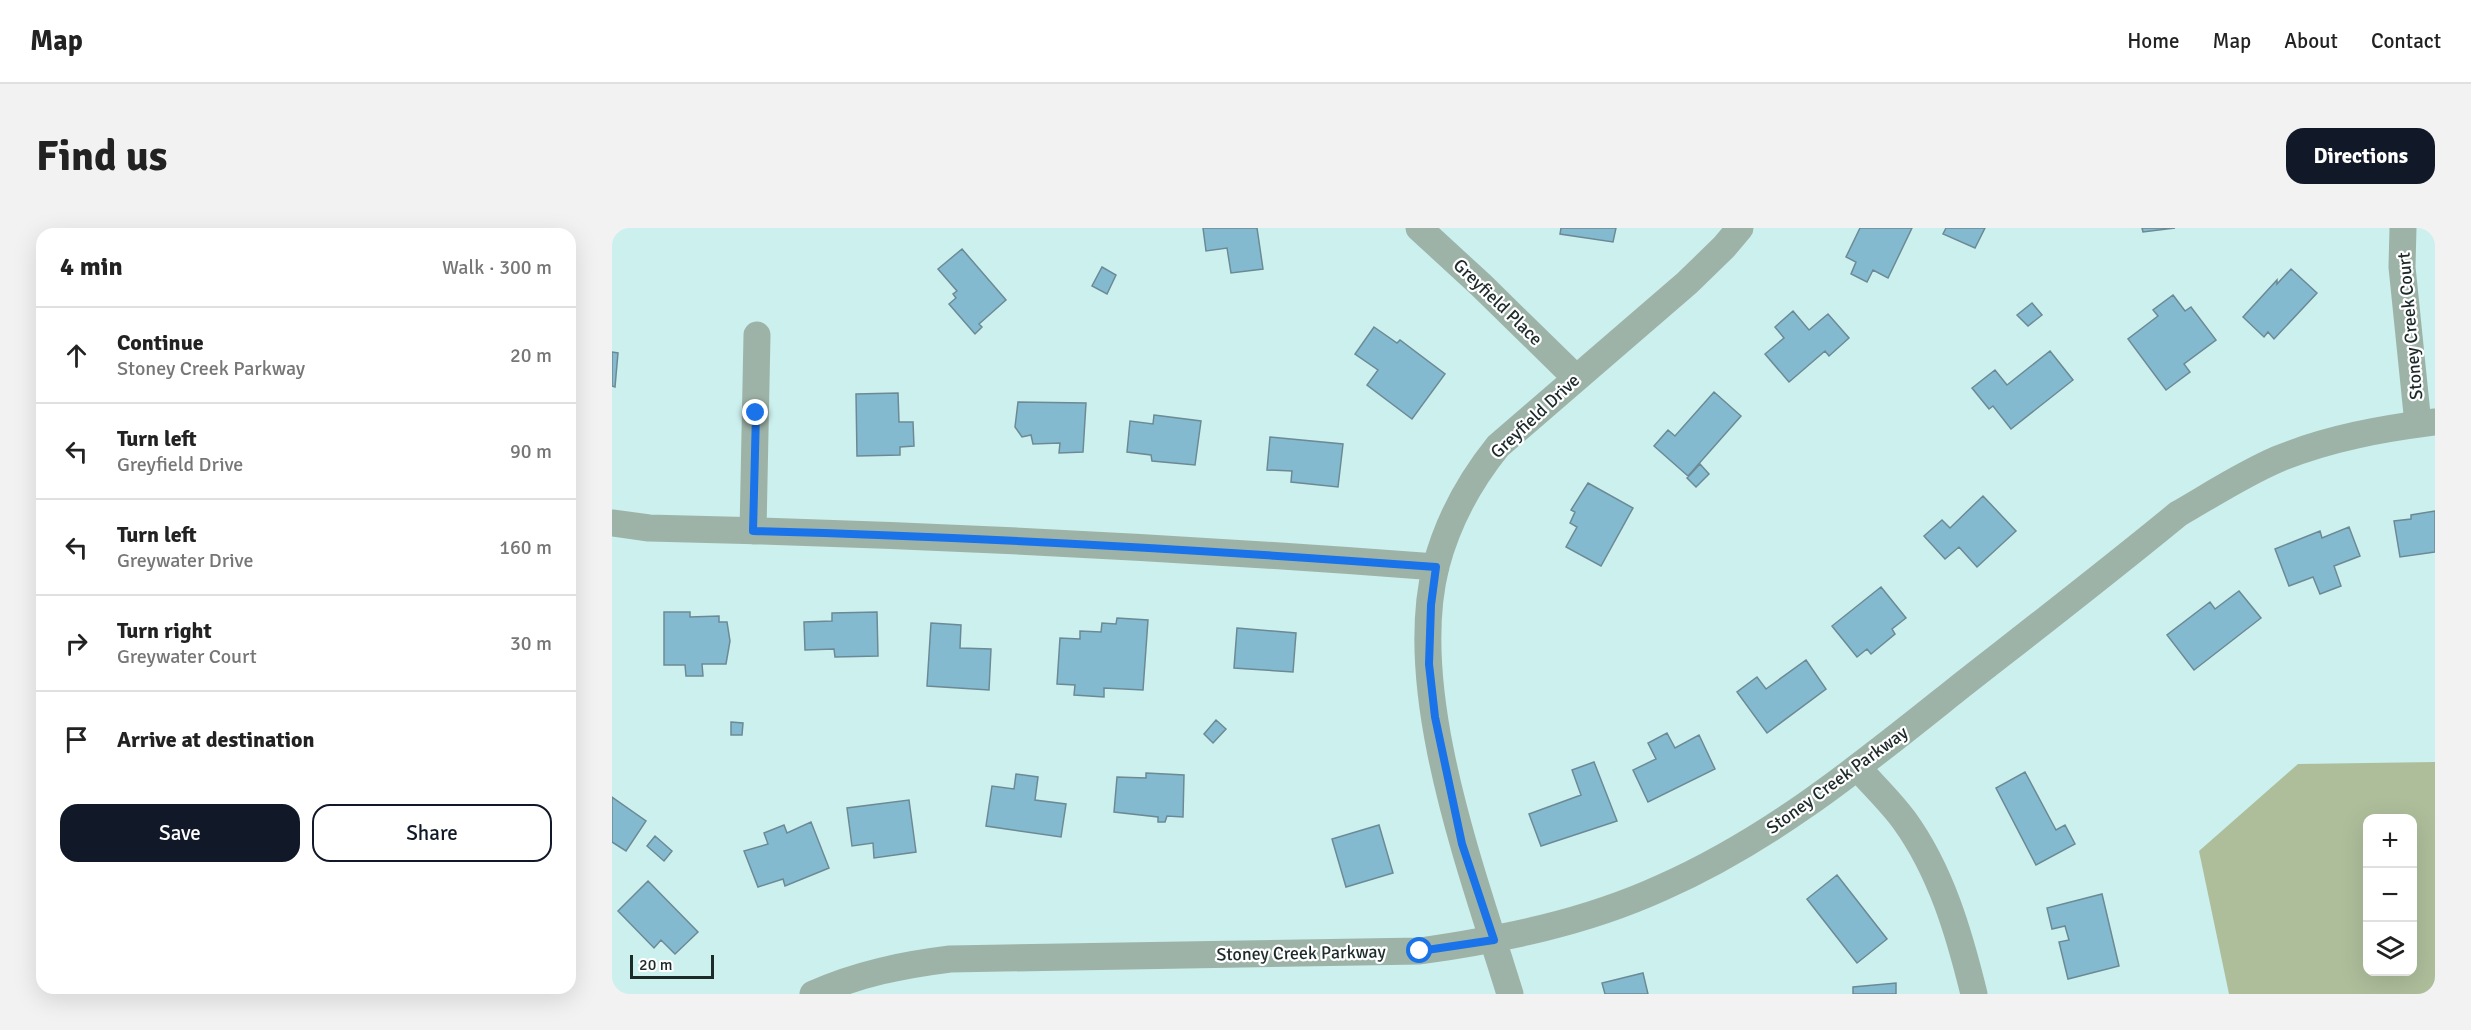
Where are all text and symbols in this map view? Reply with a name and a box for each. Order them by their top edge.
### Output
text: Map [30,24,83,58]
text: Home [2127,28,2180,54]
text: Map [2213,28,2251,54]
text: About [2284,28,2338,54]
text: Contact [2371,28,2441,54]
button: Directions [2286,128,2435,184]
text: Find us [36,131,167,182]
text: 4 min [60,251,123,283]
street label: Stoney Creek Court [2393,251,2427,401]
street label: Greyfield Place [1449,254,1547,350]
text: Walk · 300 m [442,255,552,280]
text: Continue [117,329,204,356]
icon: ahead [60,339,93,372]
text: 20 m [510,343,552,368]
text: Stoney Creek Parkway [117,356,305,381]
street label: Greyfield Drive [1486,369,1584,463]
route end [742,399,768,425]
text: Turn left [117,425,197,452]
icon: left [60,435,93,468]
text: 90 m [510,439,552,464]
text: Greyfield Drive [117,452,243,477]
text: Turn left [117,521,197,548]
icon: left [60,531,93,564]
text: 160 m [499,535,552,560]
text: Greywater Drive [117,548,253,573]
text: Turn right [117,617,212,644]
icon: right [60,627,93,660]
text: 30 m [510,631,552,656]
text: Greywater Court [117,644,257,669]
street label: Stoney Creek Parkway [1762,721,1912,839]
icon: arrive [60,723,93,756]
text: Arrive at destination [117,726,314,753]
button: Save [60,804,300,862]
button: Share [312,804,552,862]
map controls [2363,814,2417,976]
button: + [2363,814,2417,868]
button: − [2363,868,2417,922]
button: layers [2363,922,2417,976]
route start [1406,937,1432,963]
street label: Stoney Creek Parkway [1216,941,1386,965]
scale bar [630,952,714,980]
text: 20 m [639,955,673,975]

